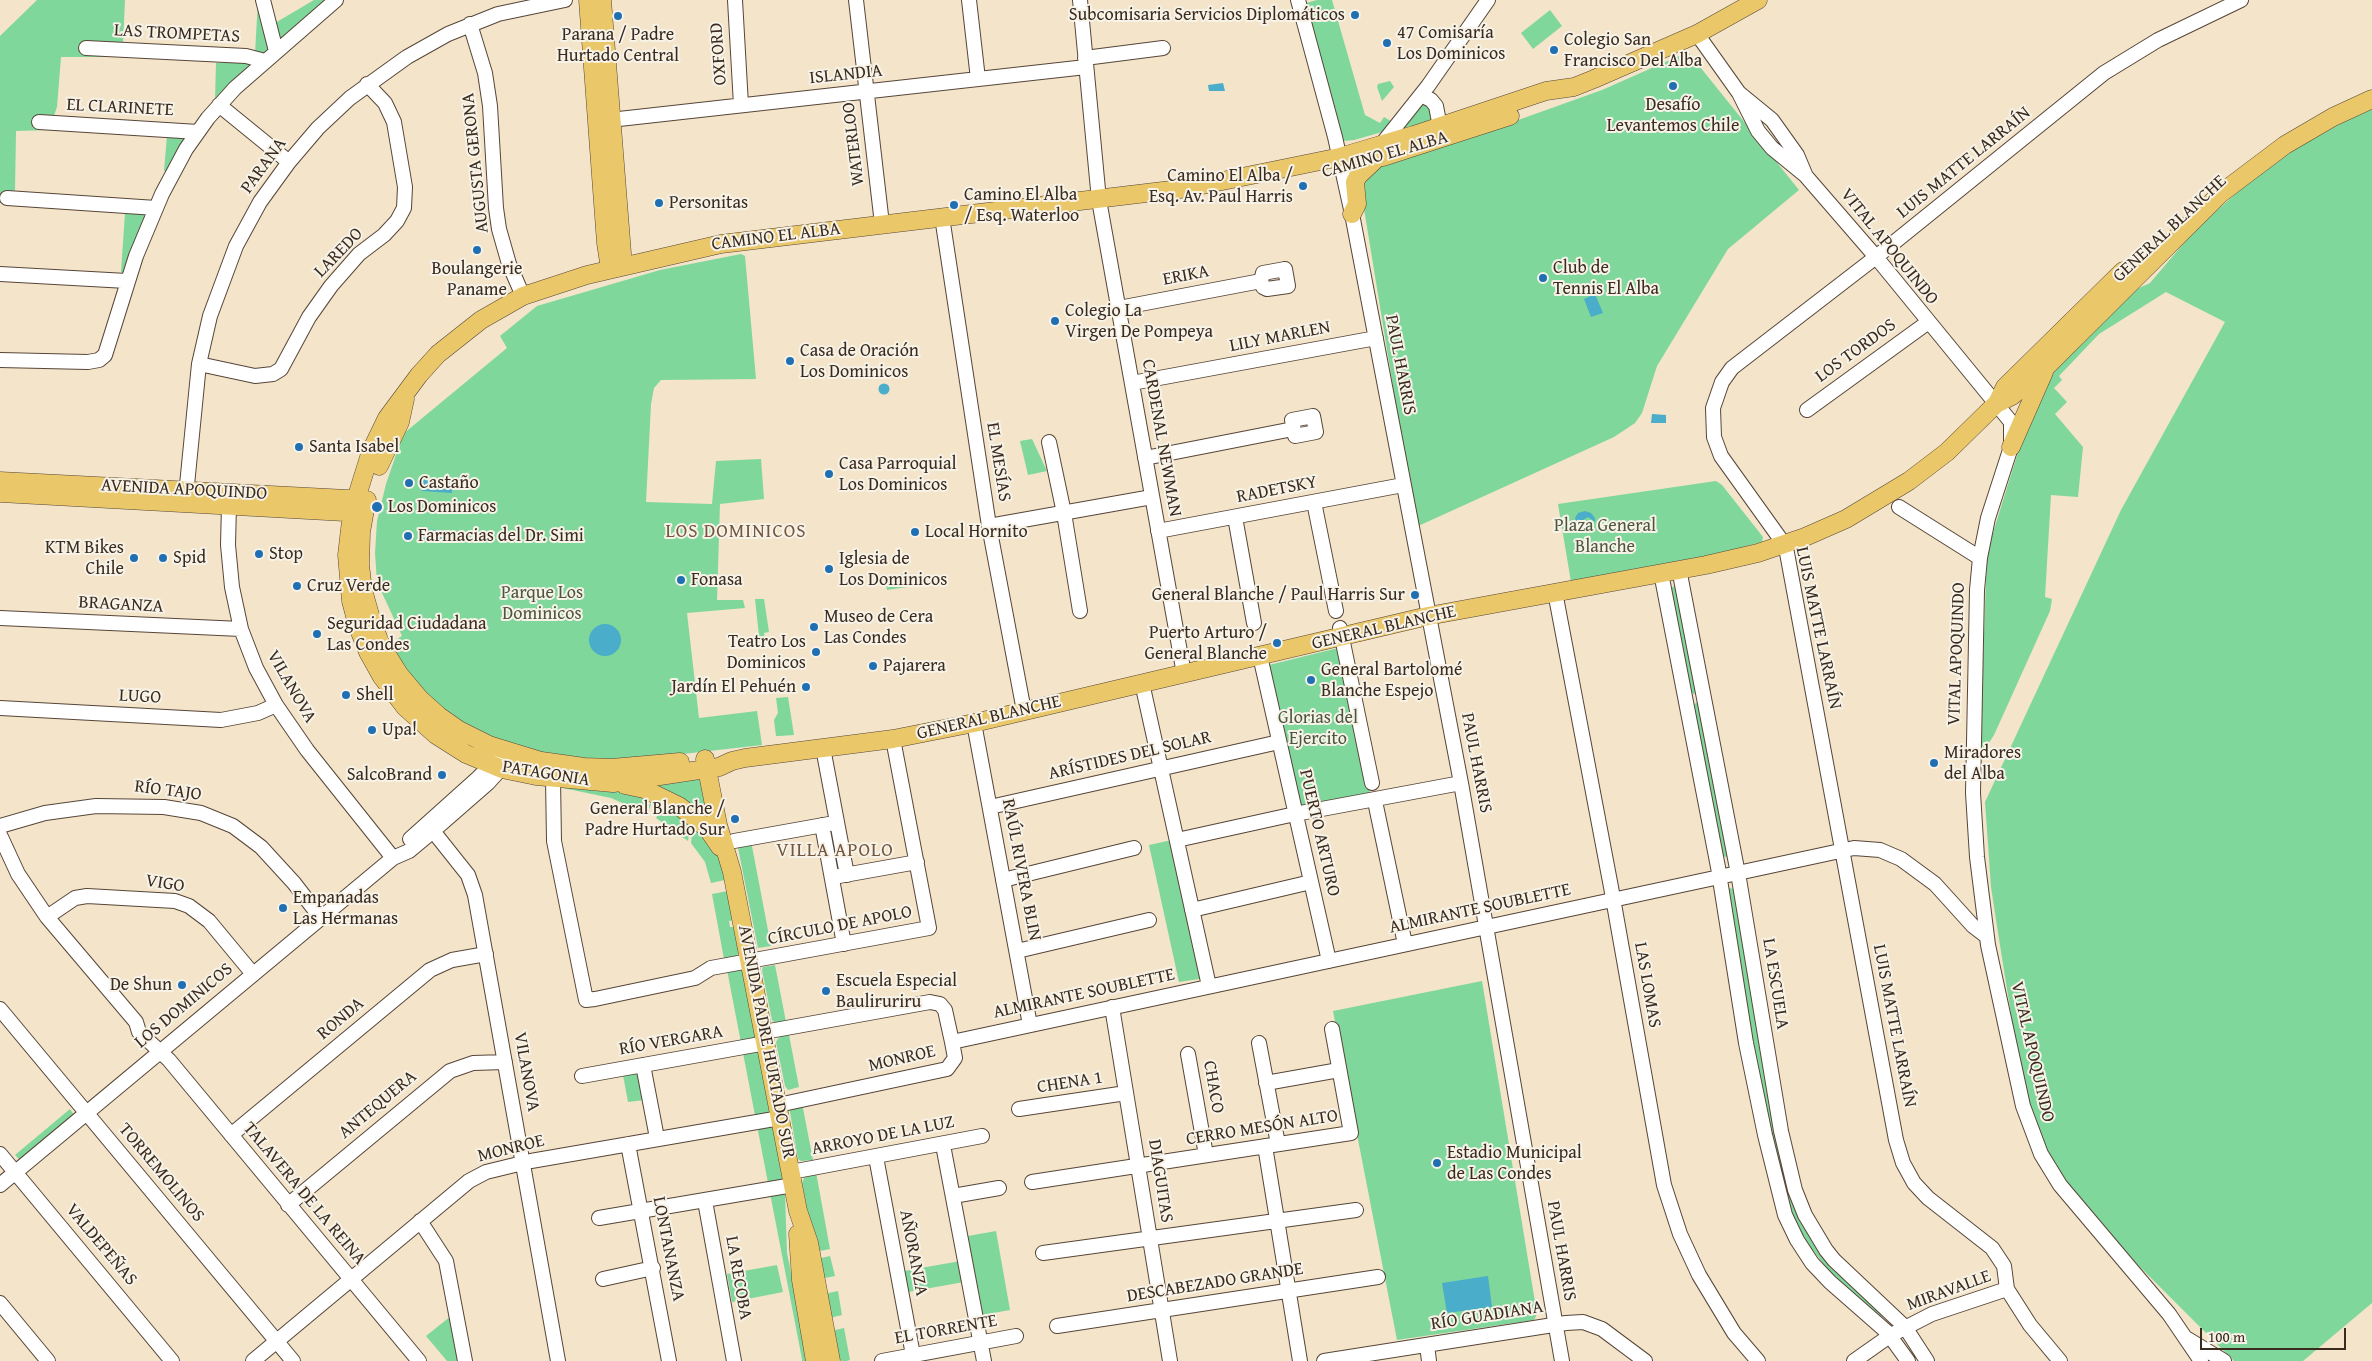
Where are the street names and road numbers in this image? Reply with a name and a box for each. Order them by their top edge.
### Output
street label: LAS TROMPETAS [113,20,241,48]
street label: OXFORD [706,22,732,86]
street label: ISLANDIA [808,60,884,90]
street label: AUGUSTA GERONA [458,92,494,234]
street label: EL CLARINETE [66,94,174,122]
street label: WATERLOO [838,101,870,187]
street label: LUIS MATTE LARRAÍN [1893,103,2035,223]
street label: CAMINO EL ALBA [1320,127,1450,183]
street label: PARANA [237,134,291,198]
street label: GENERAL BLANCHE [2109,171,2231,287]
street label: VITAL APOQUINDO [1835,184,1943,310]
street label: CAMINO EL ALBA [710,218,842,256]
street label: LAREDO [310,224,368,282]
street label: ERIKA [1161,261,1211,291]
street label: PAUL HARRIS [1380,313,1420,417]
street label: LOS TORDOS [1811,314,1901,388]
street label: LILY MARLEN [1228,317,1332,357]
street label: CARDENAL NEWMAN [1137,358,1185,518]
street label: EL MESÍAS [981,421,1015,503]
street label: RADETSKY [1235,472,1319,508]
street label: AVENIDA APOQUINDO [100,475,268,505]
street label: LUIS MATTE LARRAÍN [1790,545,1846,711]
street label: VITAL APOQUINDO [1944,582,1970,726]
street label: BRAGANZA [78,592,164,618]
street label: GENERAL BLANCHE [1310,601,1458,655]
street label: VILANOVA [262,647,320,727]
street label: LUGO [118,685,162,709]
street label: GENERAL BLANCHE [915,691,1063,745]
street label: PAUL HARRIS [1456,711,1496,815]
street label: ARÍSTIDES DEL SOLAR [1046,727,1214,785]
street label: PATAGONIA [501,756,591,792]
street label: PUERTO ARTURO [1294,767,1344,899]
street label: RÍO TAJO [133,776,203,806]
street label: RAÚL RIVERA BLIN [997,797,1045,943]
street label: VIGO [144,870,186,898]
street label: ALMIRANTE SOUBLETTE [1387,879,1573,939]
street label: CÍRCULO DE APOLO [766,901,914,951]
street label: AVENIDA PADRE HURTADO SUR [733,923,799,1161]
street label: LA ESCUELA [1757,937,1793,1031]
street label: LAS LOMAS [1629,940,1665,1030]
street label: LUIS MATTE LARRAÍN [1868,943,1920,1109]
street label: LOS DOMINICOS [131,959,237,1053]
street label: ALMIRANTE SOUBLETTE [991,964,1177,1024]
street label: VITAL APOQUINDO [2005,980,2059,1124]
street label: RONDA [313,993,369,1045]
street label: RÍO VERGARA [617,1021,725,1061]
street label: VILANOVA [508,1031,544,1113]
street label: MONROE [867,1041,937,1077]
street label: CHACO [1198,1059,1228,1115]
street label: ANTEQUERA [335,1066,421,1144]
street label: CHENA 1 [1036,1067,1104,1099]
street label: CERRO MESÓN ALTO [1185,1105,1339,1151]
street label: ARROYO DE LA LUZ [810,1112,956,1160]
street label: TALAVERA DE LA REINA [238,1118,370,1270]
street label: TORREMOLINOS [113,1119,209,1227]
street label: MONROE [475,1130,547,1168]
street label: DIAGUITAS [1143,1138,1177,1224]
street label: LONTANANZA [647,1195,689,1303]
street label: PAUL HARRIS [1542,1199,1580,1303]
street label: VALDEPEÑAS [61,1200,141,1290]
street label: AÑORANZA [894,1208,932,1298]
street label: LA RECOBA [720,1234,756,1322]
street label: DESCABEZADO GRANDE [1125,1258,1305,1308]
street label: MIRAVALLE [1904,1266,1994,1316]
street label: RÍO GUADIANA [1429,1296,1545,1336]
street label: EL TORRENTE [893,1310,999,1350]

